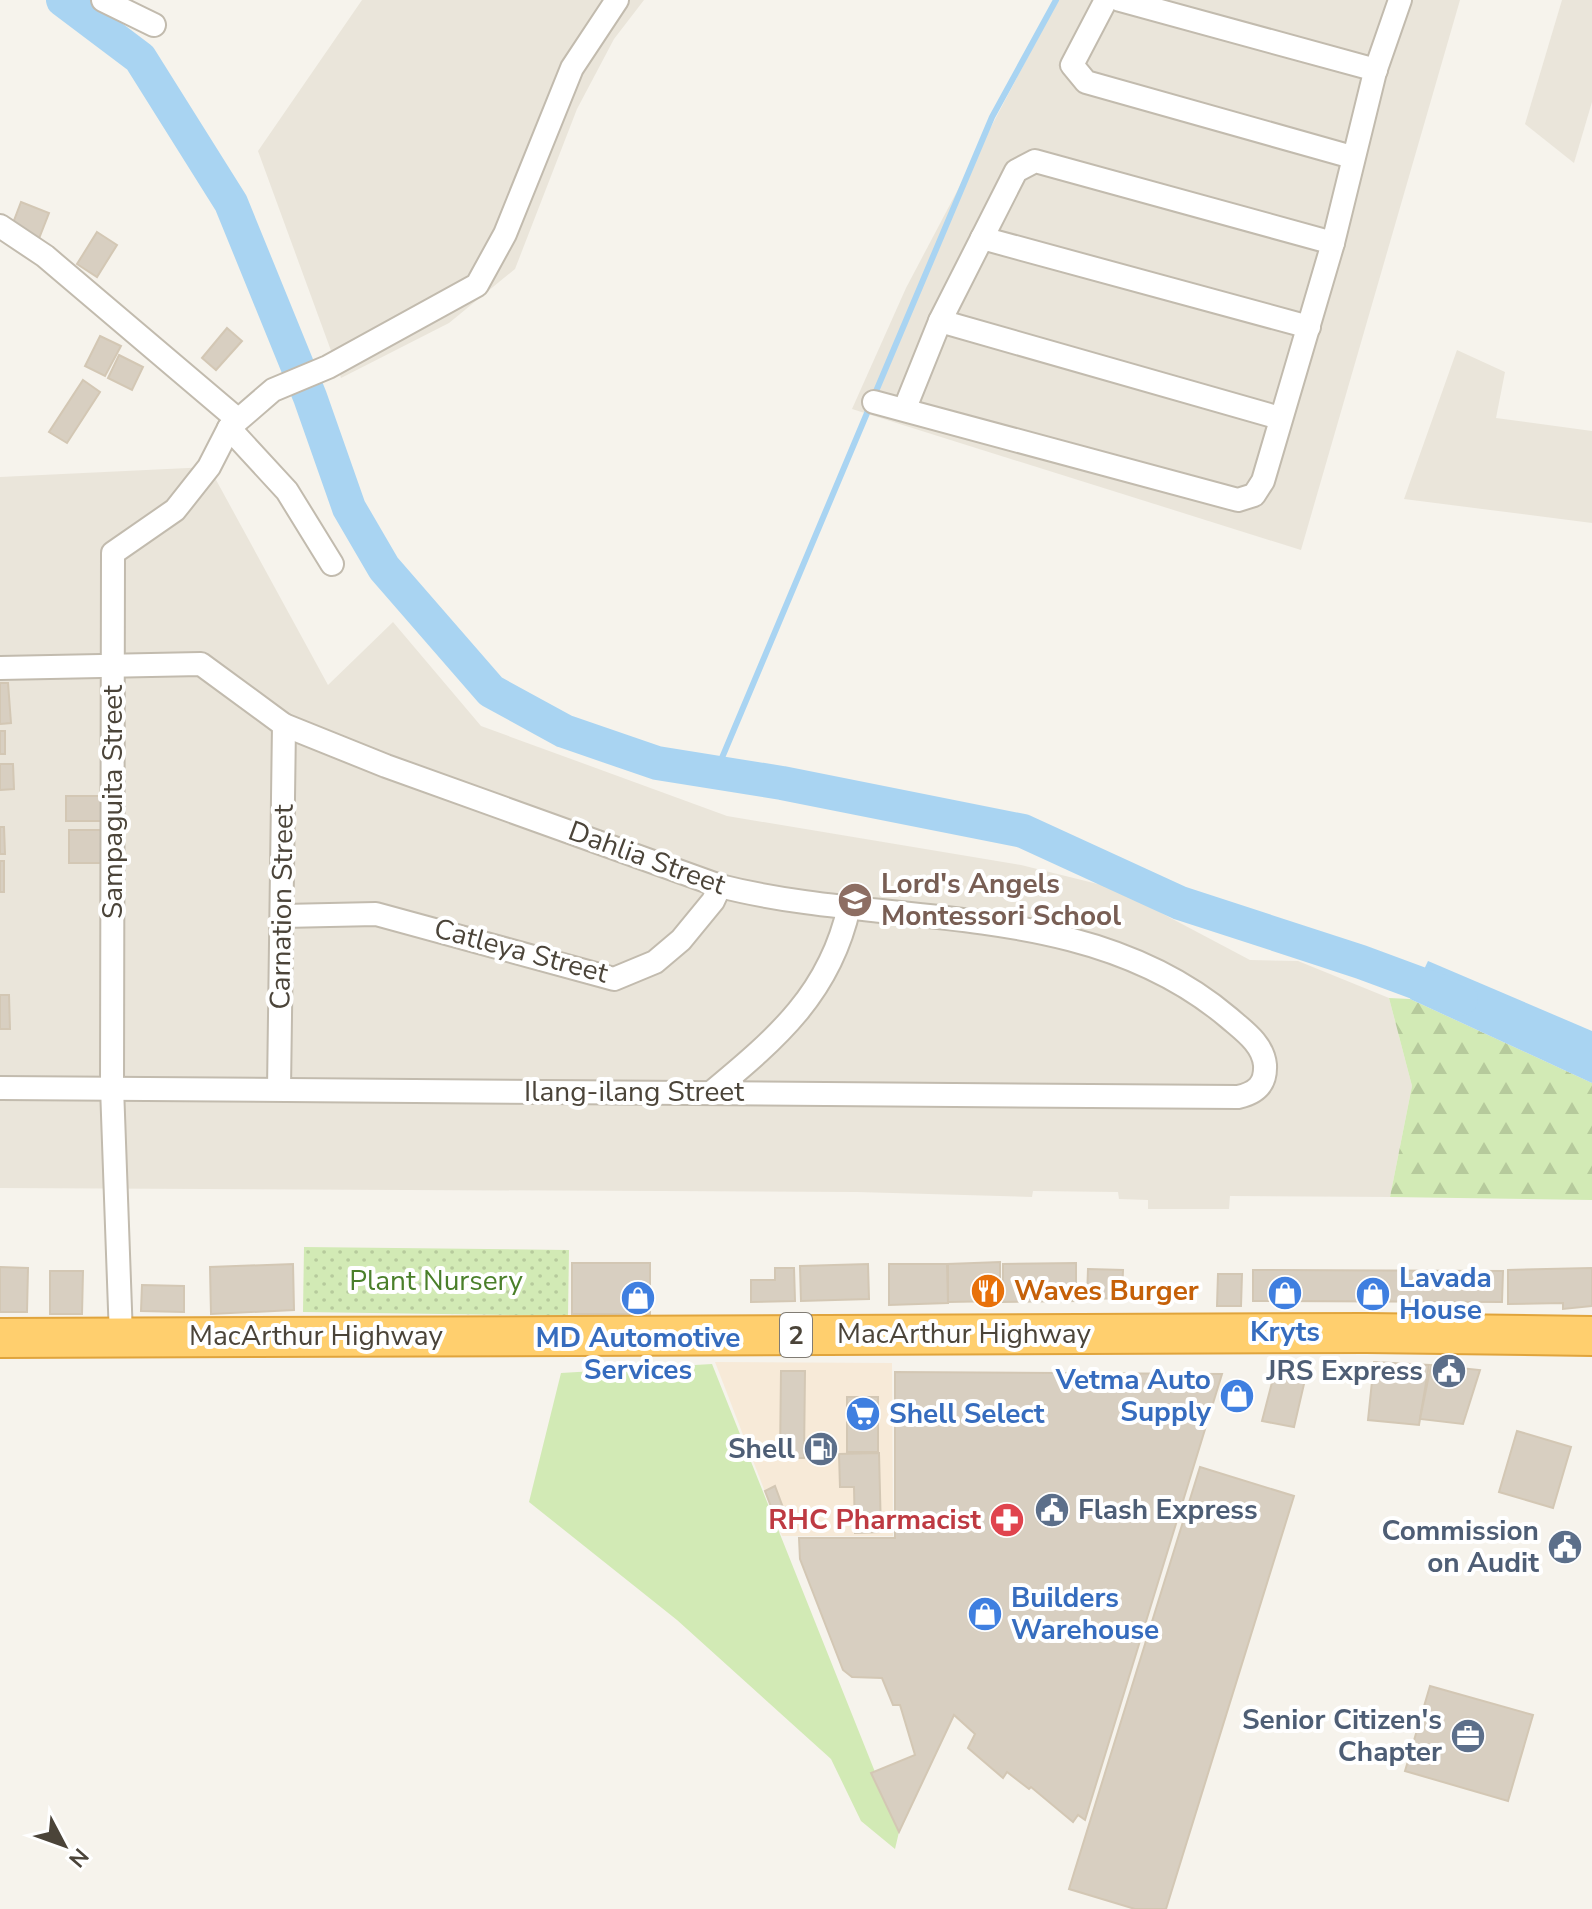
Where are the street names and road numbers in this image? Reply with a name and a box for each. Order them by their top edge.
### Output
street label: Sampaguita Street [94,685,132,919]
street label: Carnation Street [261,804,303,1010]
street label: Dahlia Street [563,812,731,904]
street label: Catleya Street [430,910,612,992]
street label: Ilang-ilang Street [524,1073,744,1111]
road number: 2 [780,1313,812,1357]
street label: MacArthur Highway [837,1315,1092,1353]
street label: MacArthur Highway [189,1317,444,1355]

